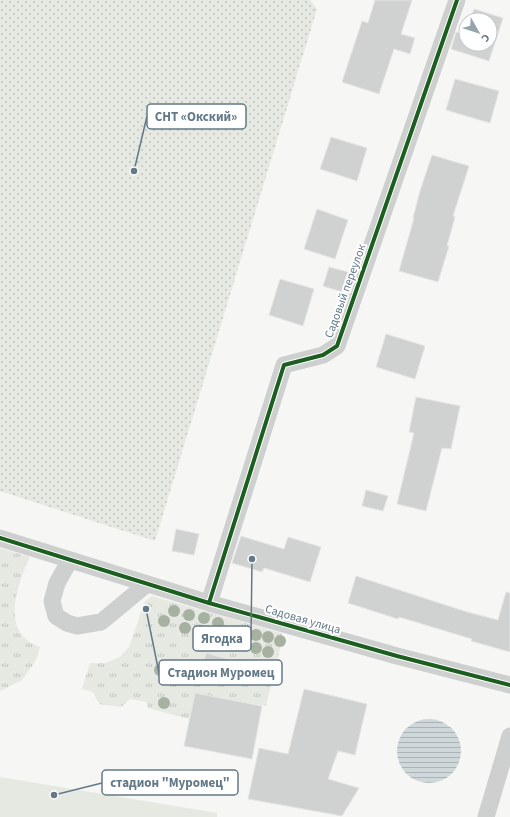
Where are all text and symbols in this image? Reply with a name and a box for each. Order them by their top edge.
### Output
north arrow [458,12,498,52]
text: С [477,31,493,46]
callout: СНТ «Окский» [147,104,246,129]
text: СНТ «Окский» [155,108,237,126]
street label: Садовый переулок [321,242,370,340]
street label: Садовая улица [263,601,343,638]
callout: Ягодка [193,626,251,651]
text: Ягодка [201,630,243,648]
callout: Стадион Муромец [159,660,282,685]
text: Стадион Муромец [167,664,275,682]
callout: стадион "Муромец" [102,770,238,795]
text: стадион "Муромец" [110,774,230,792]

